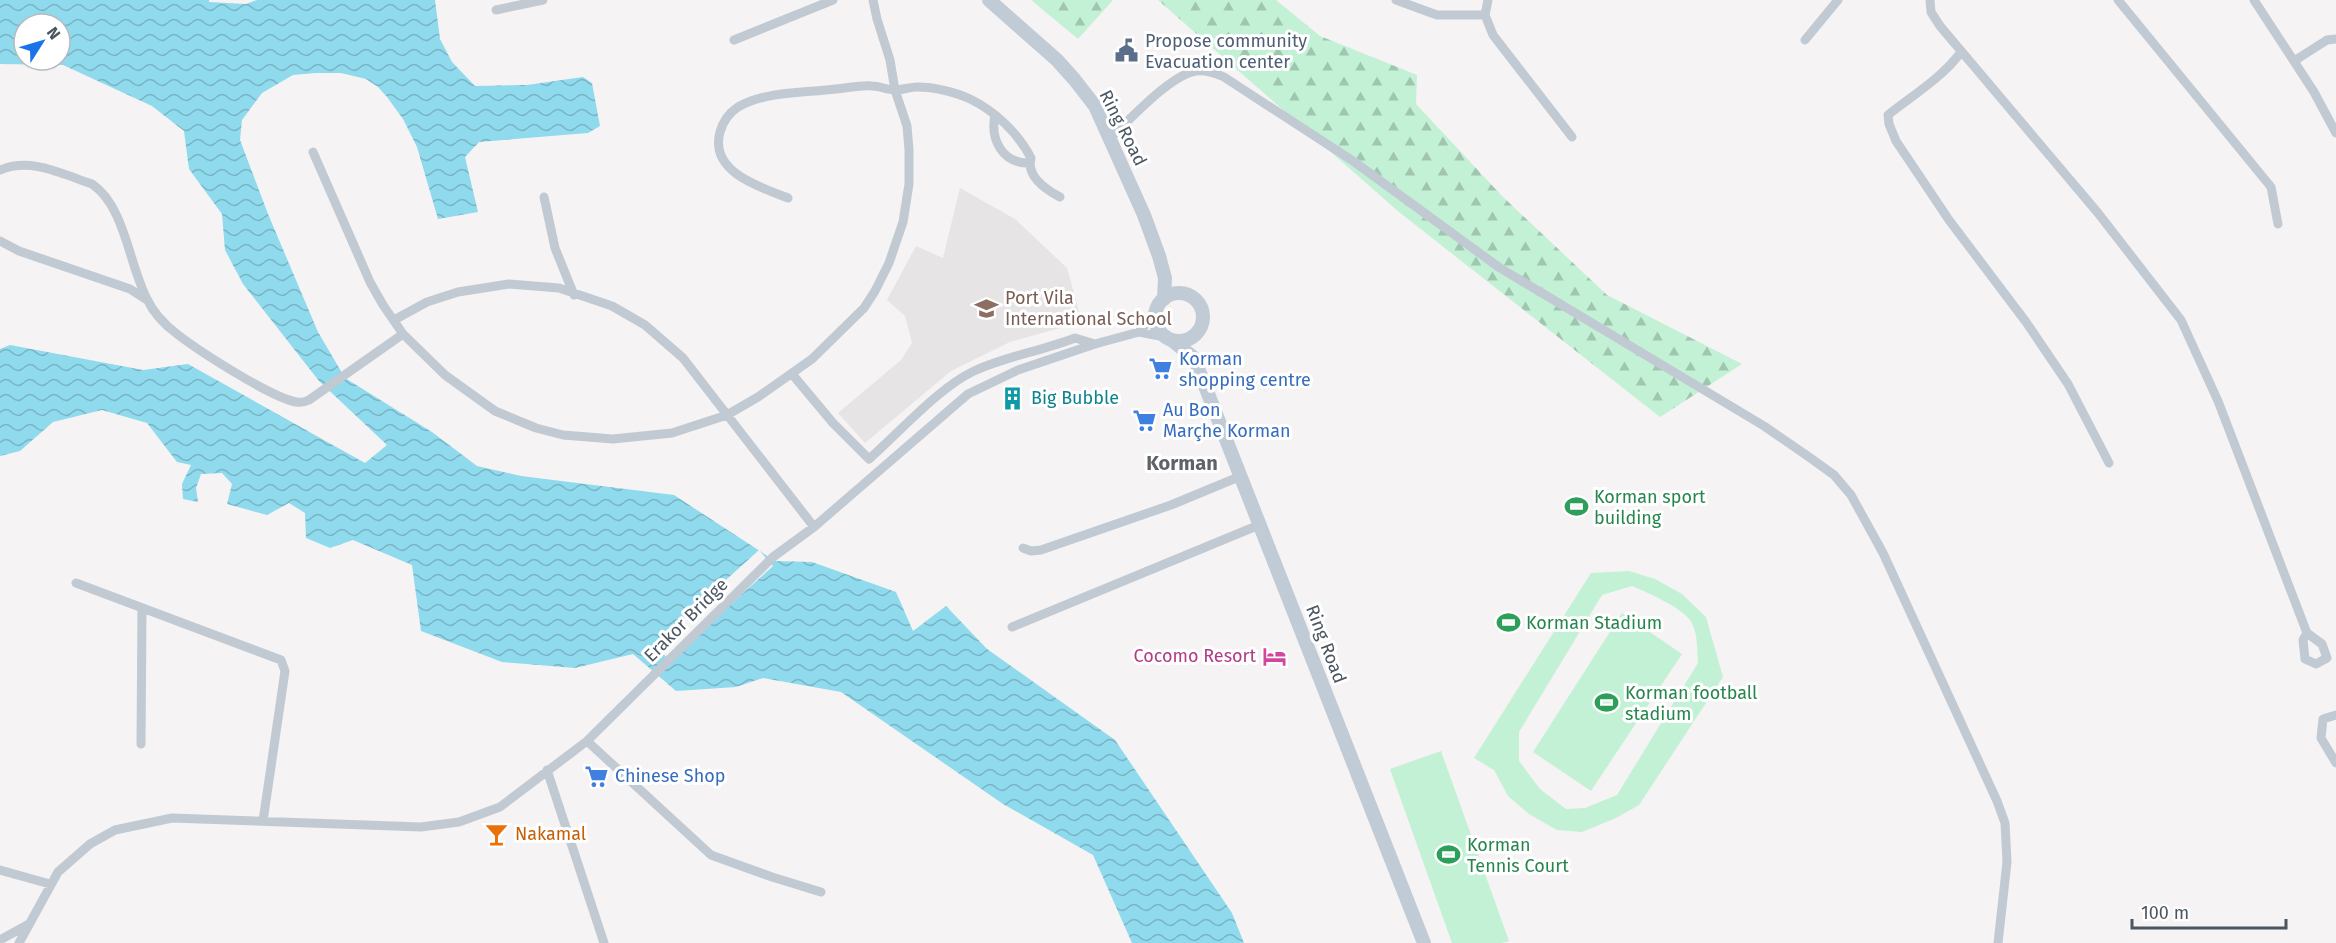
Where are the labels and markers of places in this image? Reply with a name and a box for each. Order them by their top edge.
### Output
place label: Propose community Evacuation center [1145,30,1307,73]
public building icon: Propose community Evacuation center [1114,38,1140,64]
place label: Port Vila International School [1005,287,1172,330]
school or university icon: Port Vila International School [974,295,1000,321]
place label: Korman shopping centre [1179,348,1311,391]
supermarket icon: Korman shopping centre [1148,356,1174,382]
building icon: Big Bubble [1000,385,1026,411]
place label: Big Bubble [1031,387,1119,409]
place label: Au Bon Marçhe Korman [1163,399,1291,442]
supermarket icon: Au Bon Marçhe Korman [1132,407,1158,433]
place label: Korman sport building [1594,486,1706,529]
sports icon: Korman sport building [1563,494,1589,520]
sports icon: Korman Stadium [1495,610,1521,636]
place label: Korman Stadium [1526,612,1662,634]
hotel icon: Cocomo Resort [1261,643,1287,669]
place label: Cocomo Resort [1134,645,1256,667]
place label: Korman football stadium [1625,682,1757,725]
sports icon: Korman football stadium [1594,690,1620,716]
supermarket icon: Chinese Shop [584,763,610,789]
place label: Chinese Shop [615,765,725,787]
bar icon: Nakamal [484,821,510,847]
place label: Nakamal [515,823,586,845]
place label: Korman Tennis Court [1467,834,1569,877]
sports icon: Korman Tennis Court [1436,842,1462,868]

